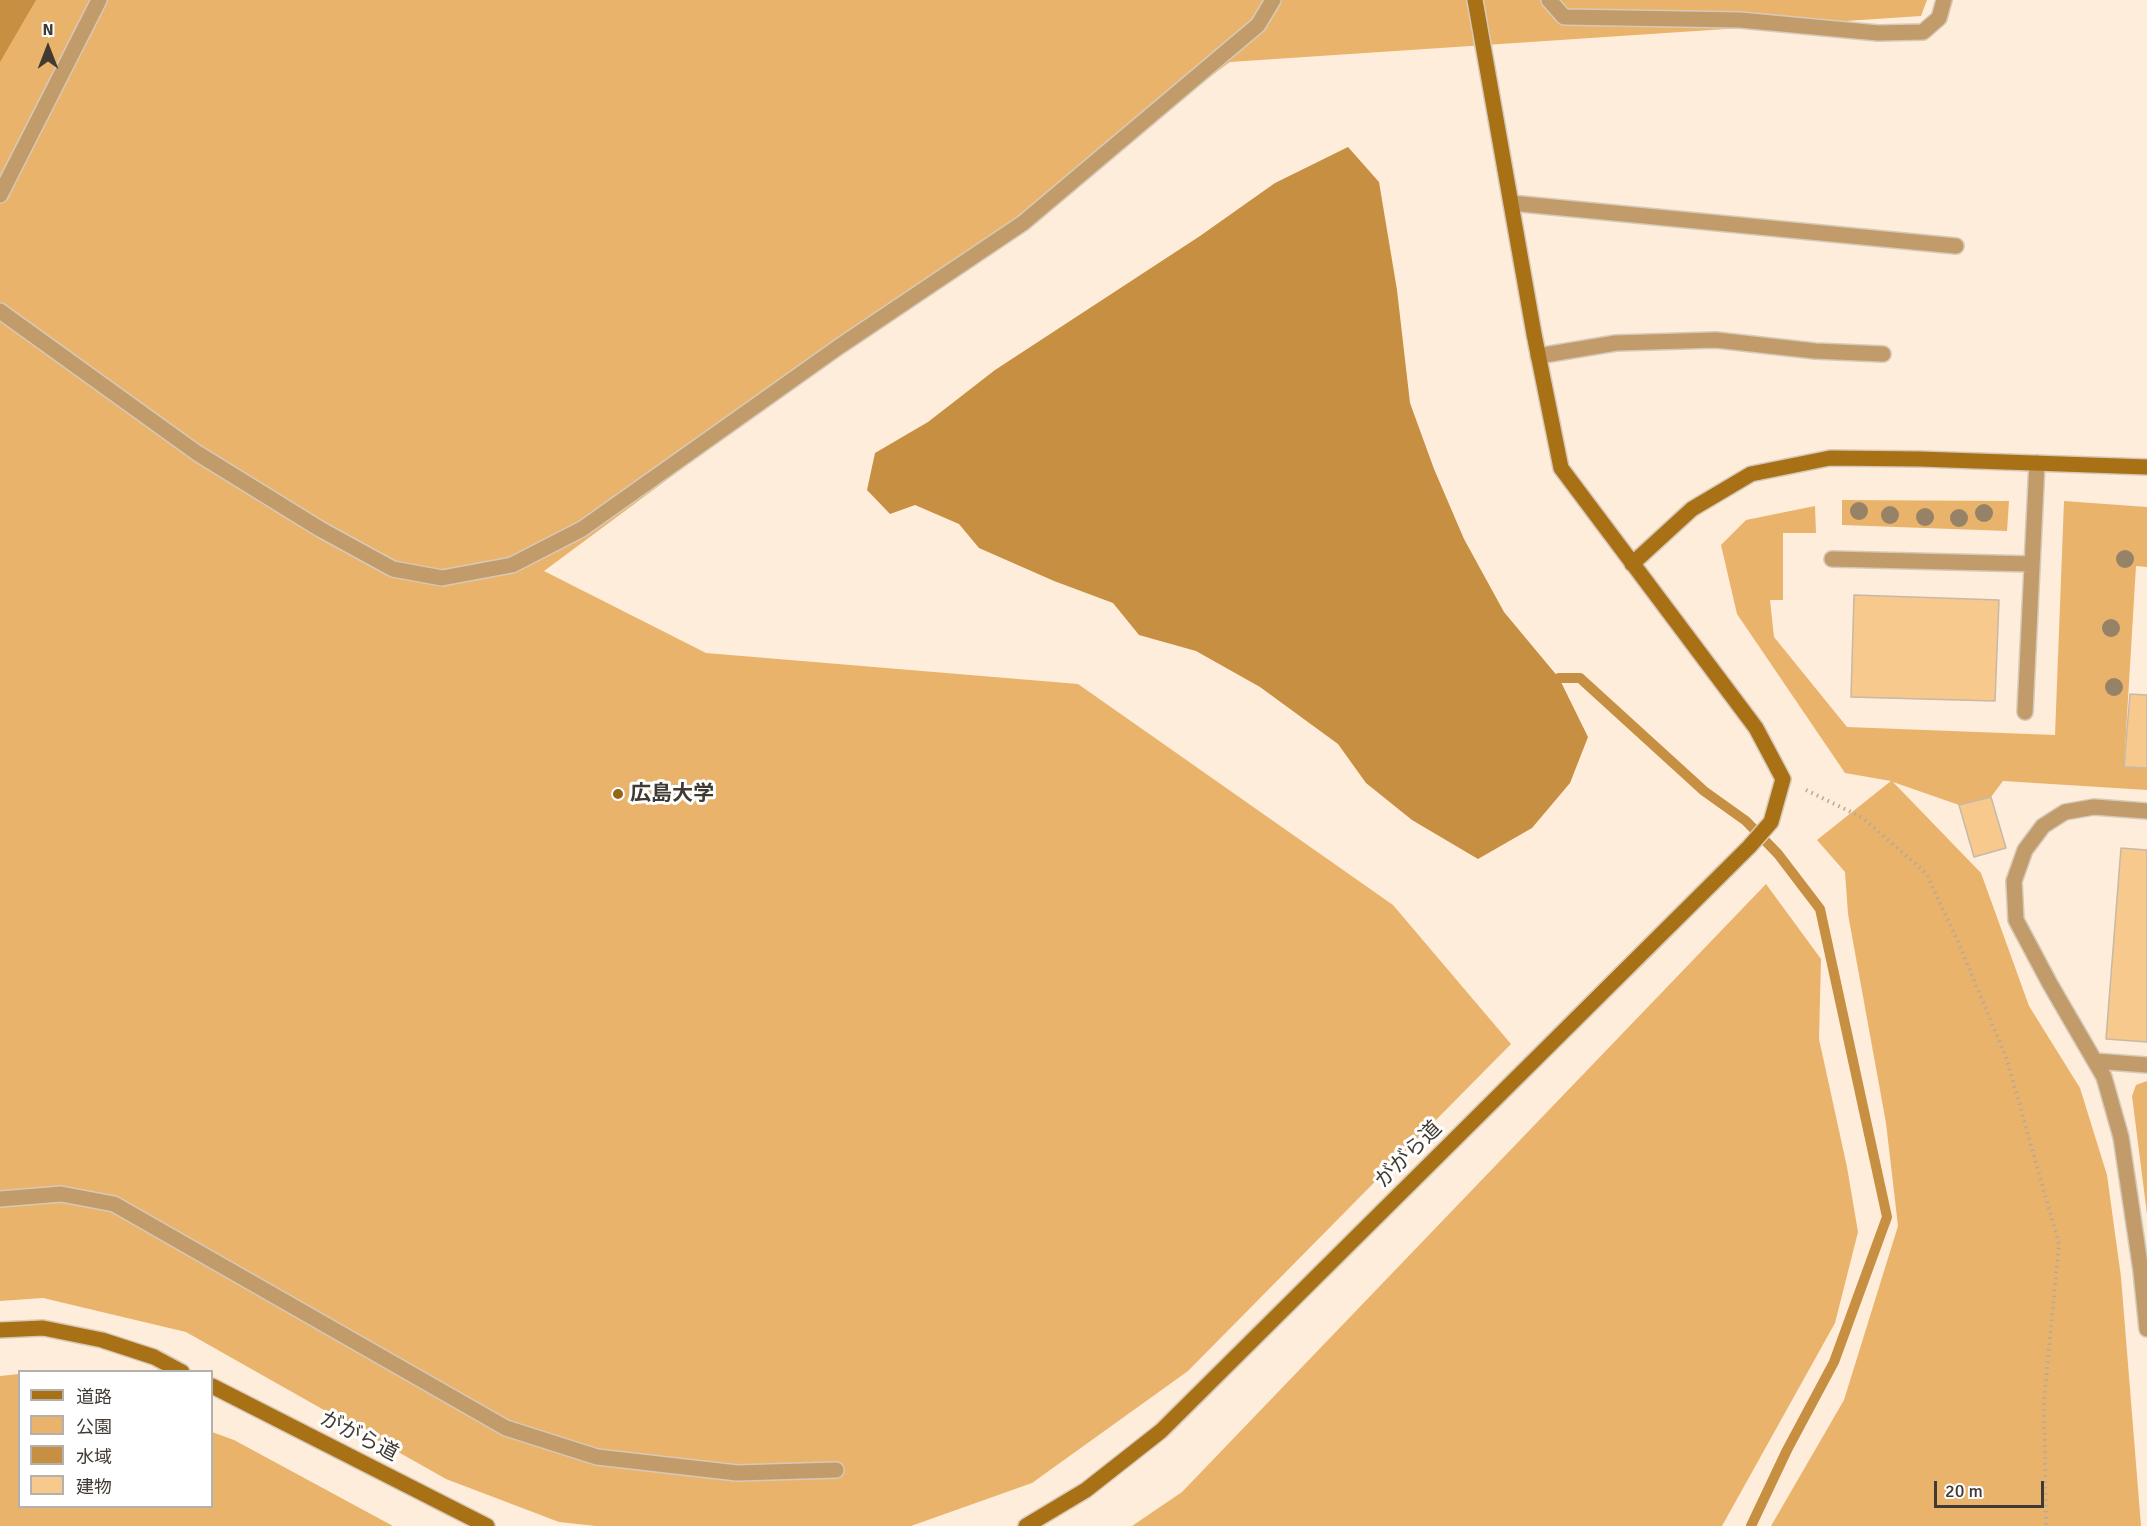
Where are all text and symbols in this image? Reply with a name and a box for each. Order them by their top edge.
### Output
north arrow [18,18,78,78]
text: N [42,20,54,40]
place label: 広島大学 [630,781,714,807]
marker: 広島大学 [611,787,625,801]
street label: ががら道 [1370,1116,1448,1194]
legend [18,1370,213,1508]
text: 道路 [76,1386,112,1408]
street label: ががら道 [316,1407,402,1467]
text: 公園 [76,1416,112,1438]
text: 水域 [76,1446,112,1468]
scale bar [1937,1469,2046,1507]
text: 建物 [76,1476,112,1498]
text: 20 m [1945,1480,1983,1502]

